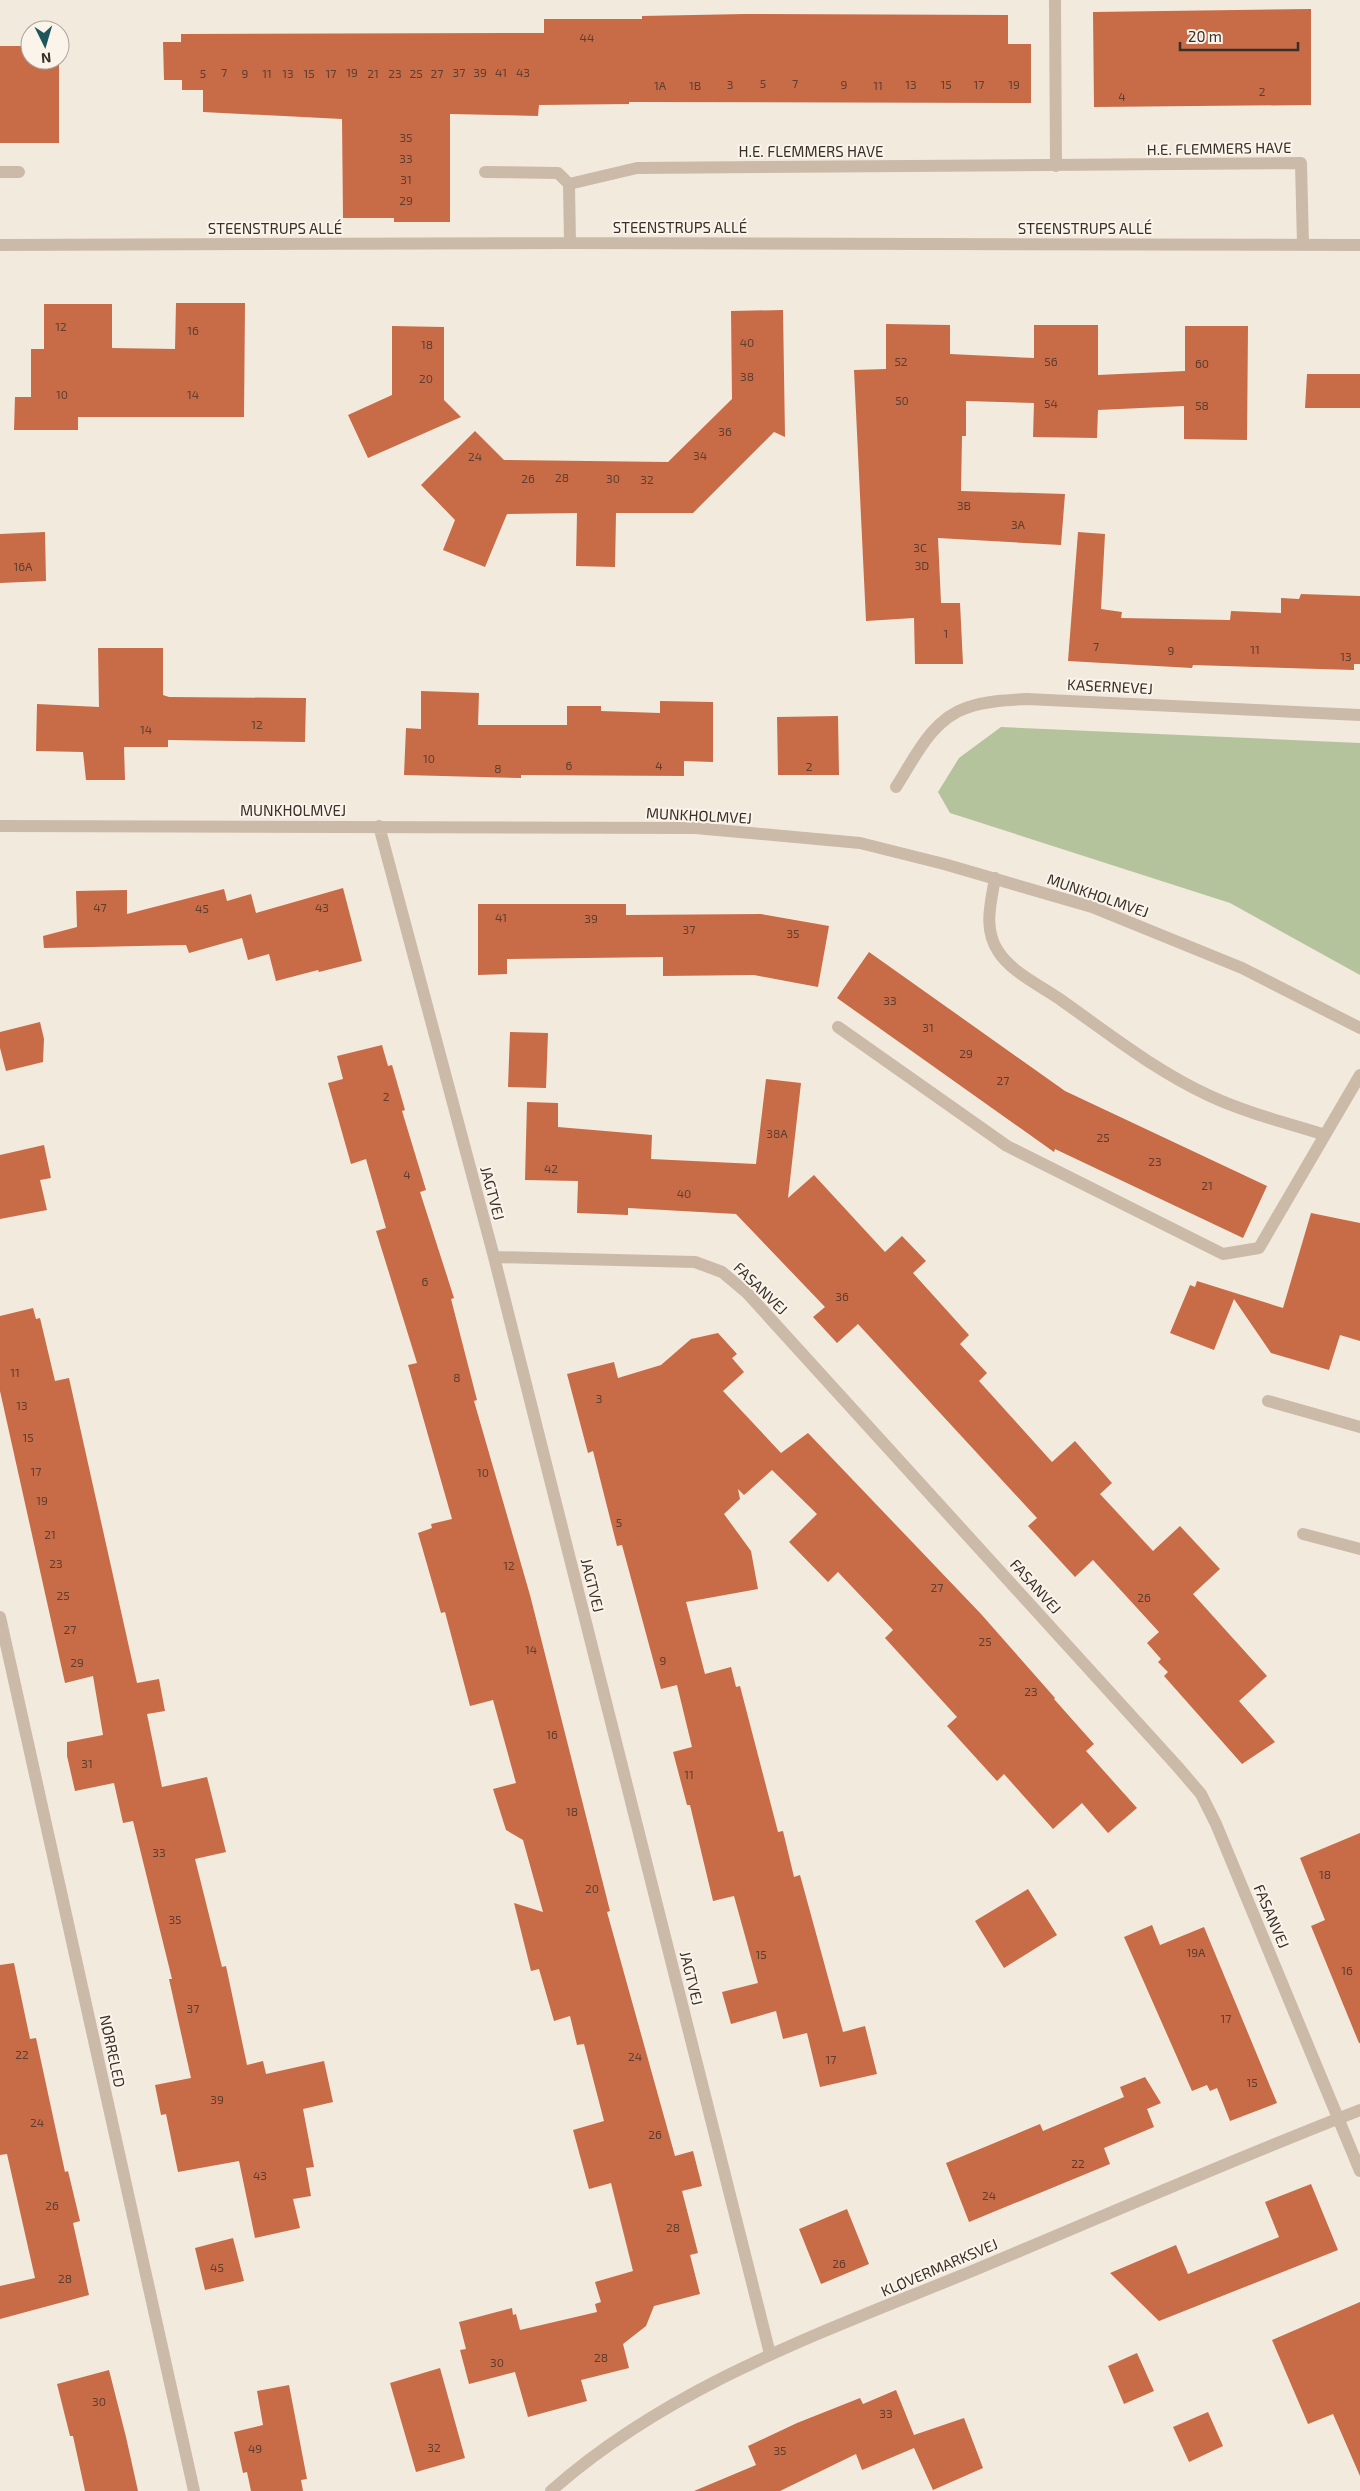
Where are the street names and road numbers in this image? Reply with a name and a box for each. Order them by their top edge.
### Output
street label: H.E. FLEMMERS HAVE [1146,138,1292,158]
street label: H.E. FLEMMERS HAVE [739,142,883,160]
street label: STEENSTRUPS ALLÉ [613,218,747,236]
street label: STEENSTRUPS ALLÉ [208,219,342,237]
street label: STEENSTRUPS ALLÉ [1018,219,1152,237]
street label: KASERNEVEJ [1067,675,1153,697]
street label: MUNKHOLMVEJ [240,801,346,819]
street label: MUNKHOLMVEJ [646,803,752,827]
street label: MUNKHOLMVEJ [1045,869,1151,921]
street label: JAGTVEJ [477,1164,509,1222]
street label: FASANVEJ [730,1258,792,1318]
street label: FASANVEJ [1007,1555,1065,1617]
street label: JAGTVEJ [578,1556,608,1614]
street label: FASANVEJ [1251,1881,1293,1951]
street label: JAGTVEJ [677,1949,707,2007]
street label: NØRRELED [97,2013,129,2089]
street label: KLØVERMARKSVEJ [878,2234,1000,2300]

